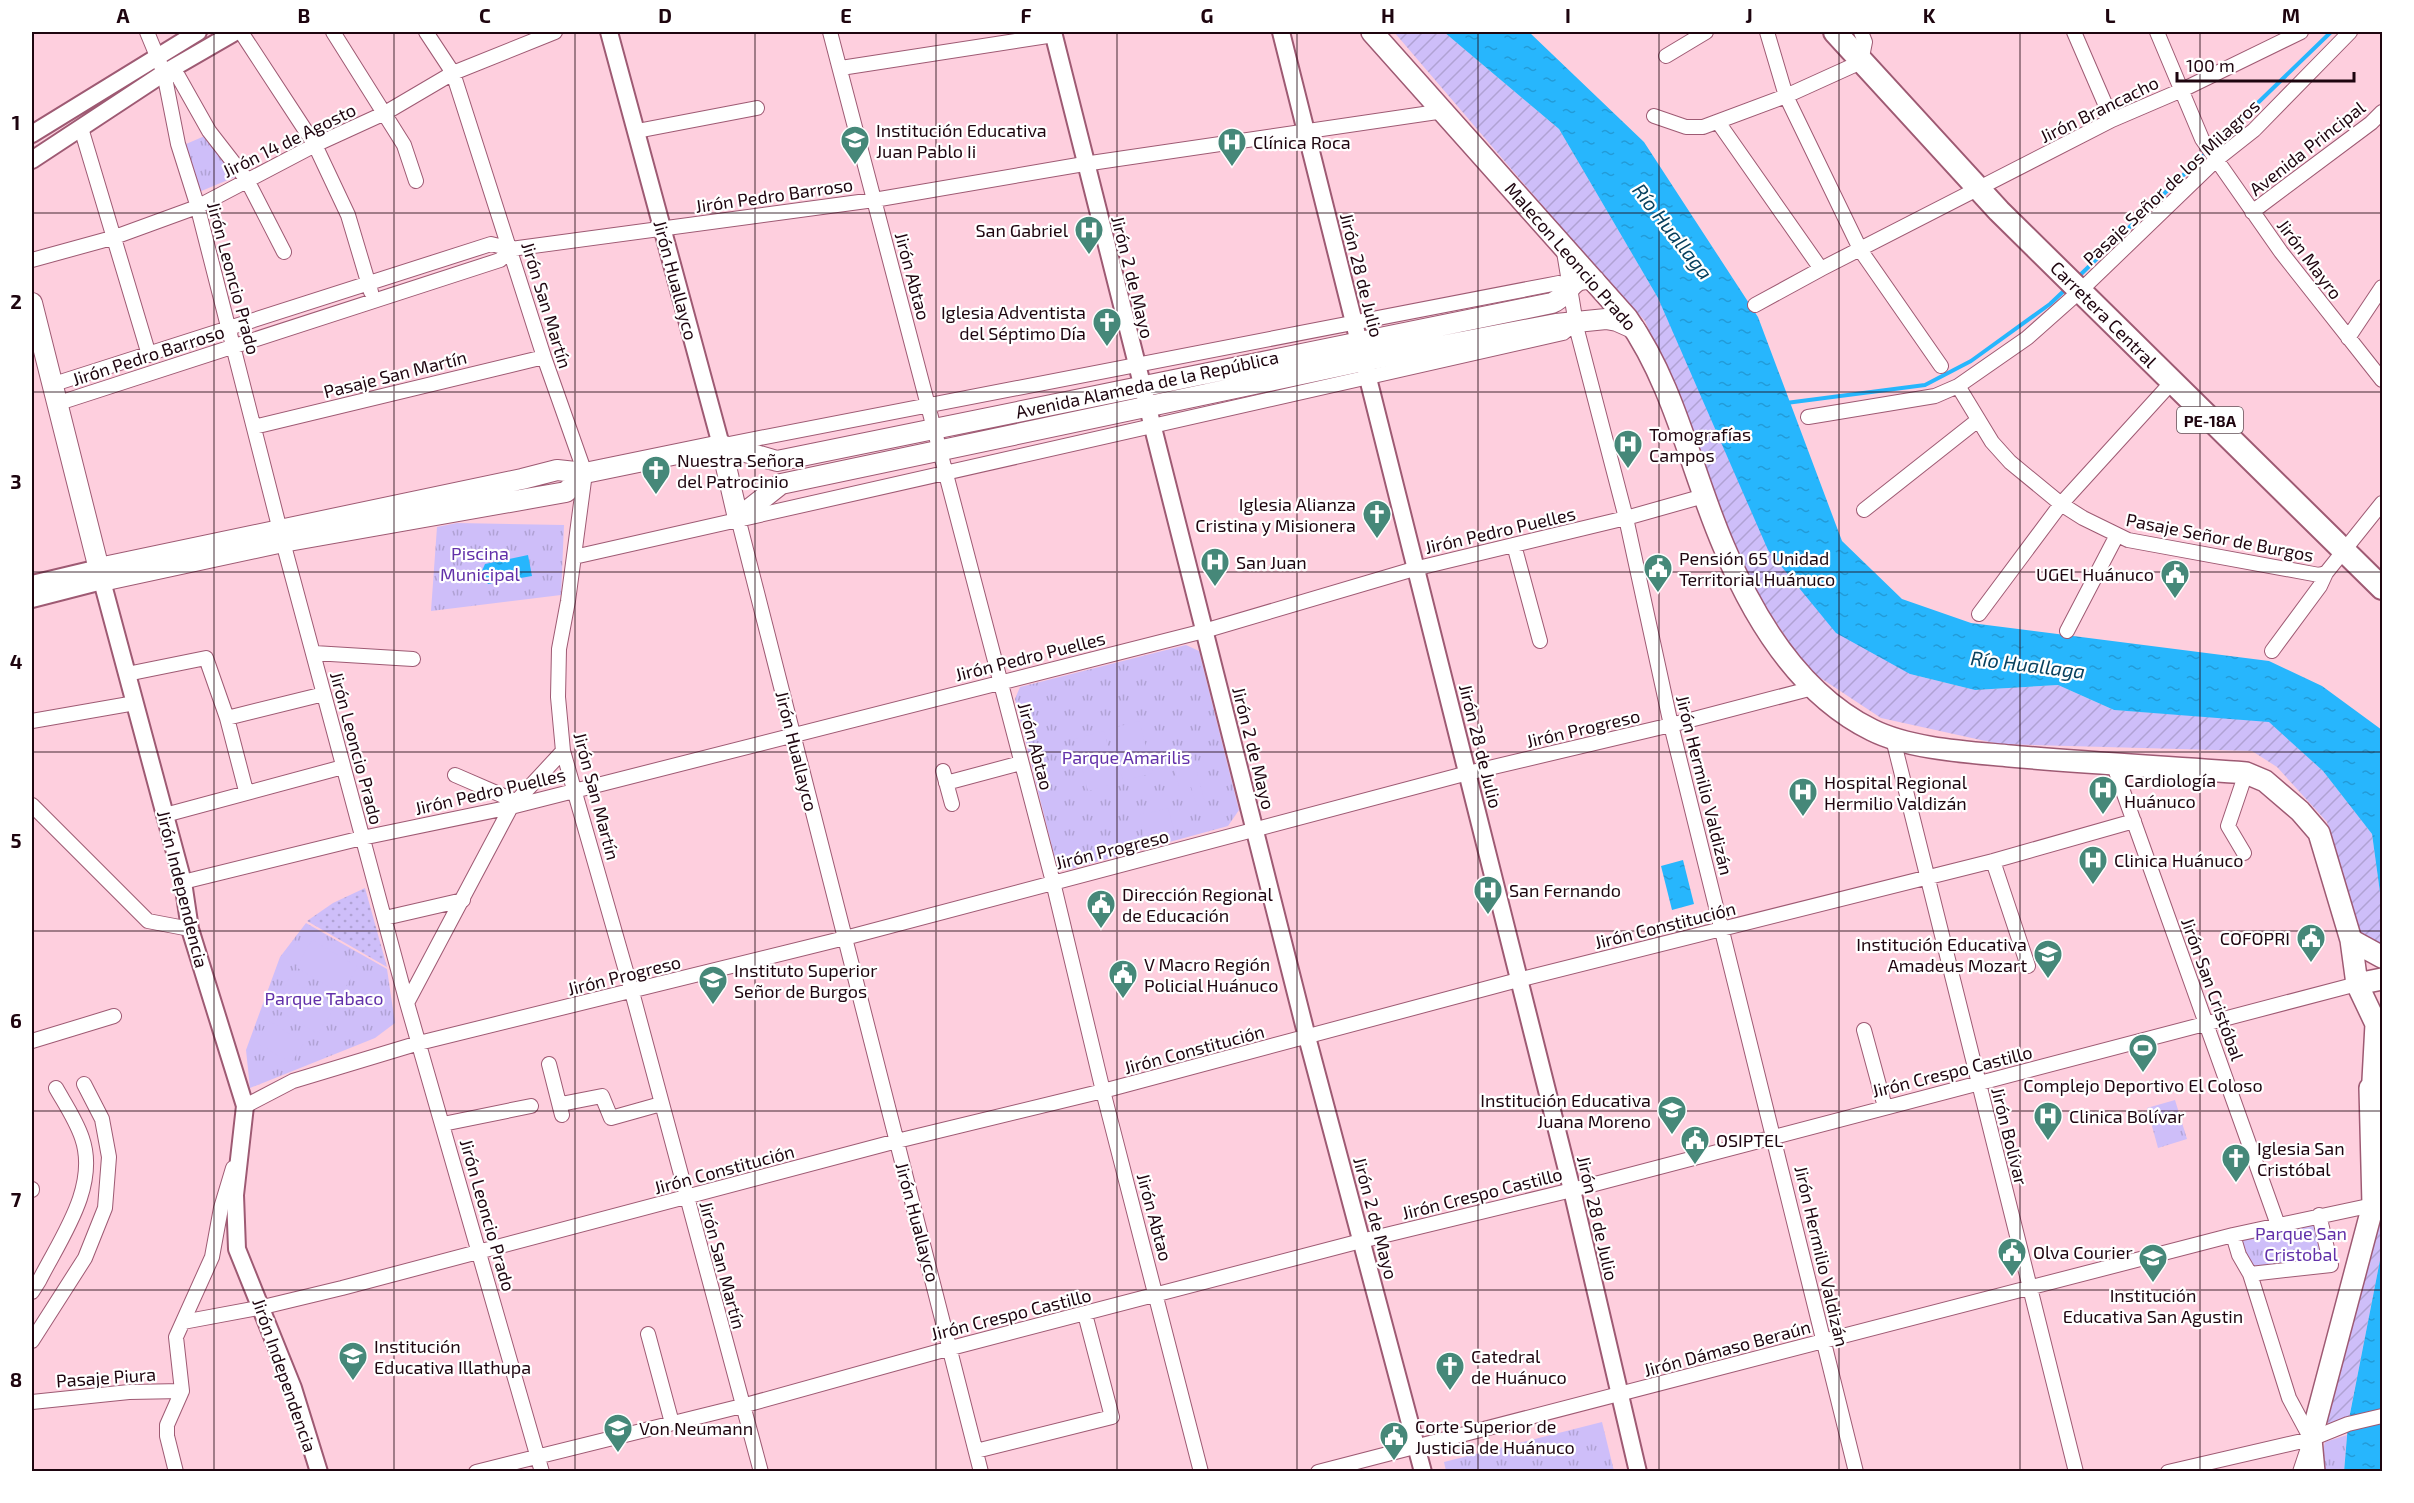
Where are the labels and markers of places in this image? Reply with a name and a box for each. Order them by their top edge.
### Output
place label: Institución Educativa Juan Pablo Ii [876,119,1047,162]
school or university icon: Institución Educativa Juan Pablo Ii [839,124,871,166]
hospital icon: Clínica Roca [1216,126,1248,168]
place label: Clínica Roca [1253,131,1351,153]
hospital icon: San Gabriel [1073,214,1105,256]
place label: San Gabriel [975,219,1069,241]
place label: Iglesia Adventista del Séptimo Día [941,301,1086,344]
church icon: Iglesia Adventista del Séptimo Día [1091,306,1123,348]
place label: Tomografías Campos [1649,423,1751,466]
hospital icon: Tomografías Campos [1612,428,1644,470]
place label: Nuestra Señora del Patrocinio [677,449,804,492]
church icon: Nuestra Señora del Patrocinio [640,454,672,496]
place label: Iglesia Alianza Cristina y Misionera [1195,493,1356,536]
church icon: Iglesia Alianza Cristina y Misionera [1361,498,1393,540]
hospital icon: San Juan [1199,546,1231,588]
place label: Pensión 65 Unidad Territorial Huánuco [1679,547,1835,590]
place label: San Juan [1236,551,1307,573]
public building icon: Pensión 65 Unidad Territorial Huánuco [1642,552,1674,594]
public building icon: UGEL Huánuco [2159,558,2191,600]
place label: UGEL Huánuco [2036,563,2154,585]
place label: Cardiología Huánuco [2124,769,2216,812]
place label: Hospital Regional Hermilio Valdizán [1824,771,1968,814]
hospital icon: Cardiología Huánuco [2087,774,2119,816]
hospital icon: Hospital Regional Hermilio Valdizán [1787,776,1819,818]
hospital icon: Clinica Huánuco [2077,844,2109,886]
place label: Clinica Huánuco [2114,849,2243,871]
hospital icon: San Fernando [1472,874,1504,916]
place label: San Fernando [1509,879,1621,901]
place label: Dirección Regional de Educación [1122,883,1273,926]
public building icon: Dirección Regional de Educación [1085,888,1117,930]
public building icon: COFOPRI [2295,922,2327,964]
place label: COFOPRI [2220,927,2290,949]
place label: Institución Educativa Amadeus Mozart [1856,933,2027,976]
school or university icon: Institución Educativa Amadeus Mozart [2032,938,2064,980]
place label: V Macro Región Policial Huánuco [1144,953,1278,996]
public building icon: V Macro Región Policial Huánuco [1107,958,1139,1000]
place label: Instituto Superior Señor de Burgos [734,959,877,1002]
school or university icon: Instituto Superior Señor de Burgos [697,964,729,1006]
sports icon: Complejo Deportivo El Coloso [2127,1032,2159,1074]
place label: Complejo Deportivo El Coloso [2023,1074,2263,1096]
place label: Institución Educativa Juana Moreno [1480,1089,1651,1132]
school or university icon: Institución Educativa Juana Moreno [1656,1094,1688,1136]
hospital icon: Clinica Bolívar [2032,1100,2064,1142]
place label: Clinica Bolívar [2069,1105,2184,1127]
public building icon: OSIPTEL [1679,1124,1711,1166]
place label: OSIPTEL [1716,1129,1783,1151]
place label: Iglesia San Cristóbal [2257,1137,2345,1180]
church icon: Iglesia San Cristóbal [2220,1142,2252,1184]
public building icon: Olva Courier [1996,1236,2028,1278]
place label: Olva Courier [2033,1241,2133,1263]
school or university icon: Institución Educativa San Agustin [2137,1242,2169,1284]
place label: Institución Educativa San Agustin [2063,1284,2243,1327]
place label: Institución Educativa Illathupa [374,1335,531,1378]
school or university icon: Institución Educativa Illathupa [337,1340,369,1382]
place label: Catedral de Huánuco [1471,1345,1567,1388]
church icon: Catedral de Huánuco [1434,1350,1466,1392]
school or university icon: Von Neumann [602,1412,634,1454]
place label: Corte Superior de Justicia de Huánuco [1415,1415,1575,1458]
place label: Von Neumann [639,1417,753,1439]
public building icon: Corte Superior de Justicia de Huánuco [1378,1420,1410,1462]

